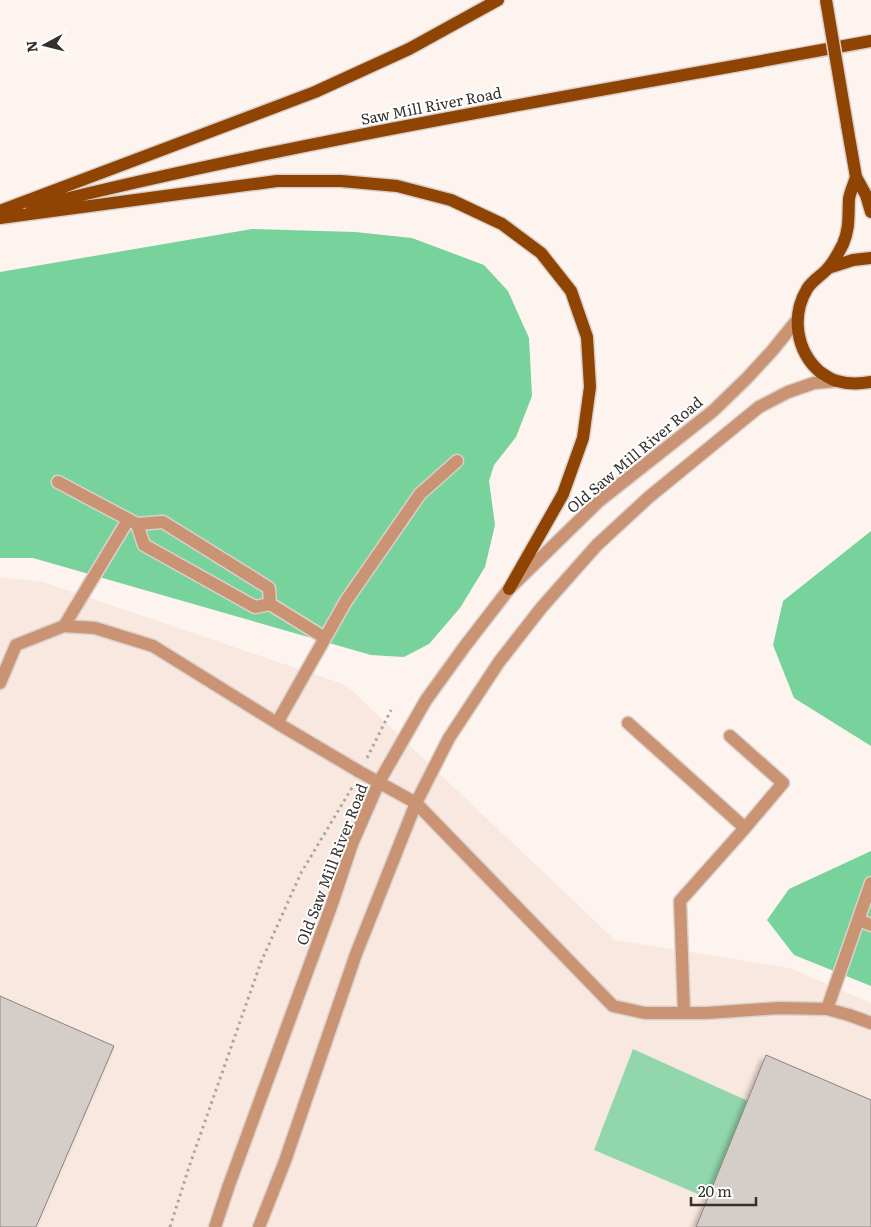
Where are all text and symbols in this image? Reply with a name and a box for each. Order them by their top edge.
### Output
north arrow [20,20,70,70]
text: N [20,39,42,54]
street label: Saw Mill River Road [358,80,504,130]
street label: Old Saw Mill River Road [561,390,707,518]
street label: Old Saw Mill River Road [290,780,372,948]
scale bar [691,1174,756,1206]
text: 20 m [698,1179,732,1202]

